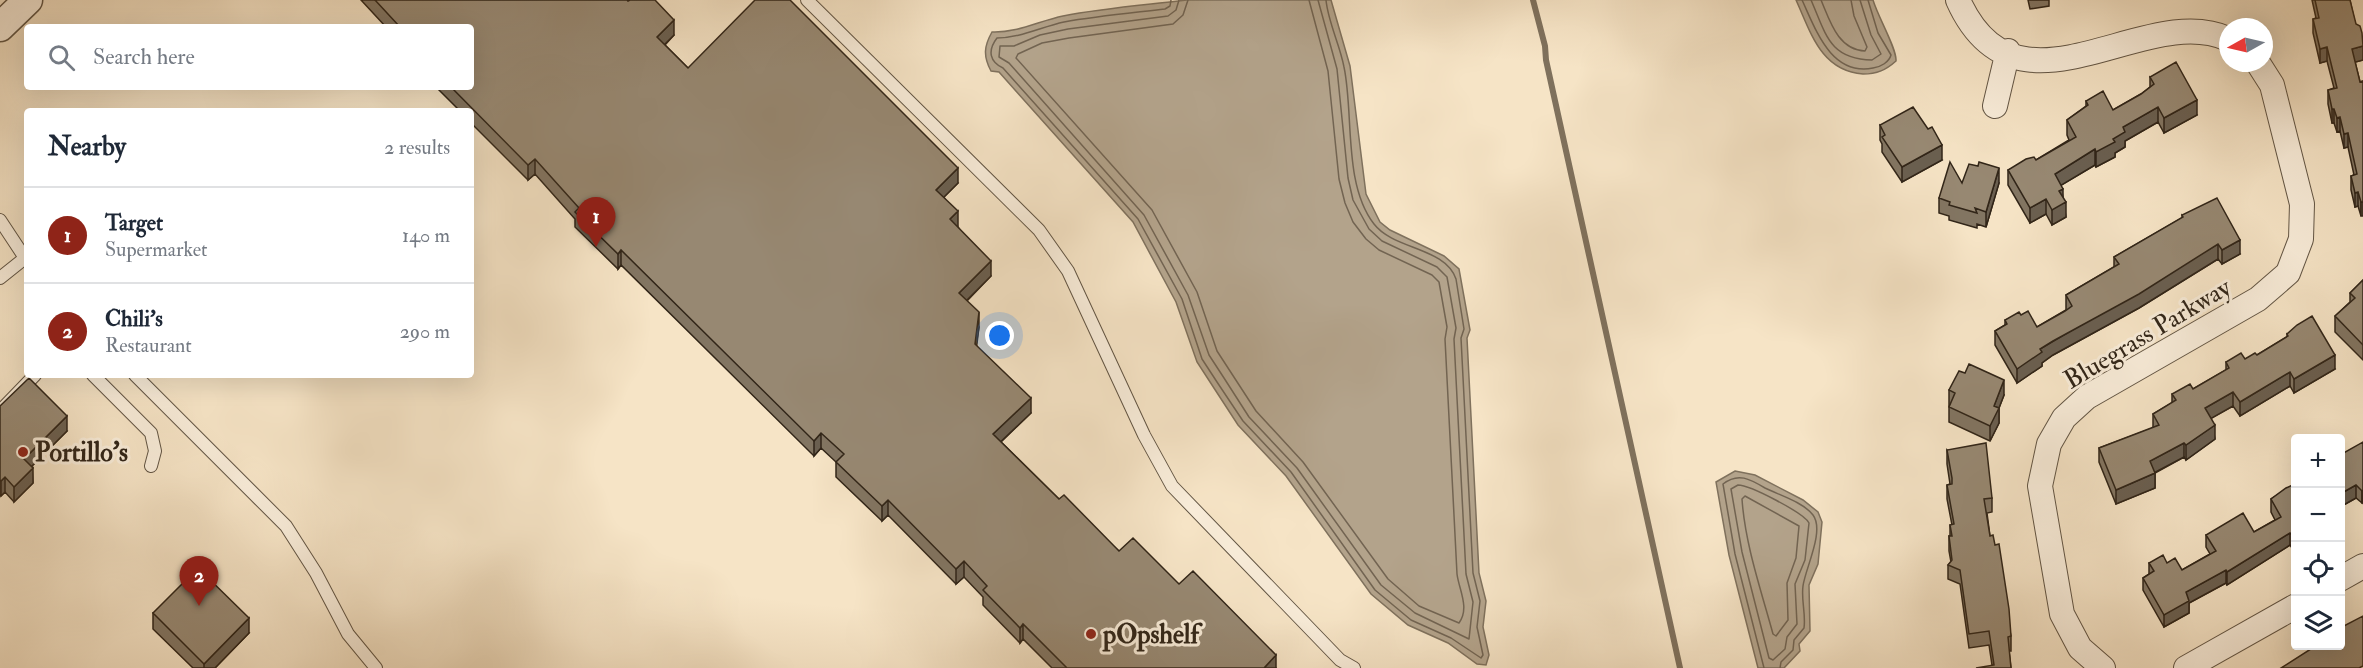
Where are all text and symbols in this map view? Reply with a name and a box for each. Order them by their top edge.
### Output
north arrow [2219,18,2273,72]
search box [24,24,474,90]
icon: search [45,41,78,74]
text: Search here [93,43,195,71]
text: Nearby [48,131,126,163]
text: 2 results [384,135,450,160]
pin: 1 [576,198,616,247]
text: Target [105,209,163,237]
text: 1 [64,223,71,248]
text: 140 m [402,223,450,248]
text: Supermarket [105,237,208,262]
street label: Bluegrass Parkway [2058,271,2237,396]
text: Chili's [105,305,163,333]
text: 2 [62,319,73,344]
text: 290 m [400,319,450,344]
your location [985,321,1014,350]
text: Restaurant [105,333,192,358]
map controls [2291,434,2345,650]
button: + [2291,434,2345,488]
place label: Portillo's [35,437,128,469]
marker: Portillo's [16,445,30,459]
button: − [2291,488,2345,542]
button: locate [2291,542,2345,596]
pin: 2 [180,556,218,606]
button: layers [2291,596,2345,650]
place label: pOpshelf [1102,619,1203,652]
marker: pOpshelf [1084,627,1098,641]

